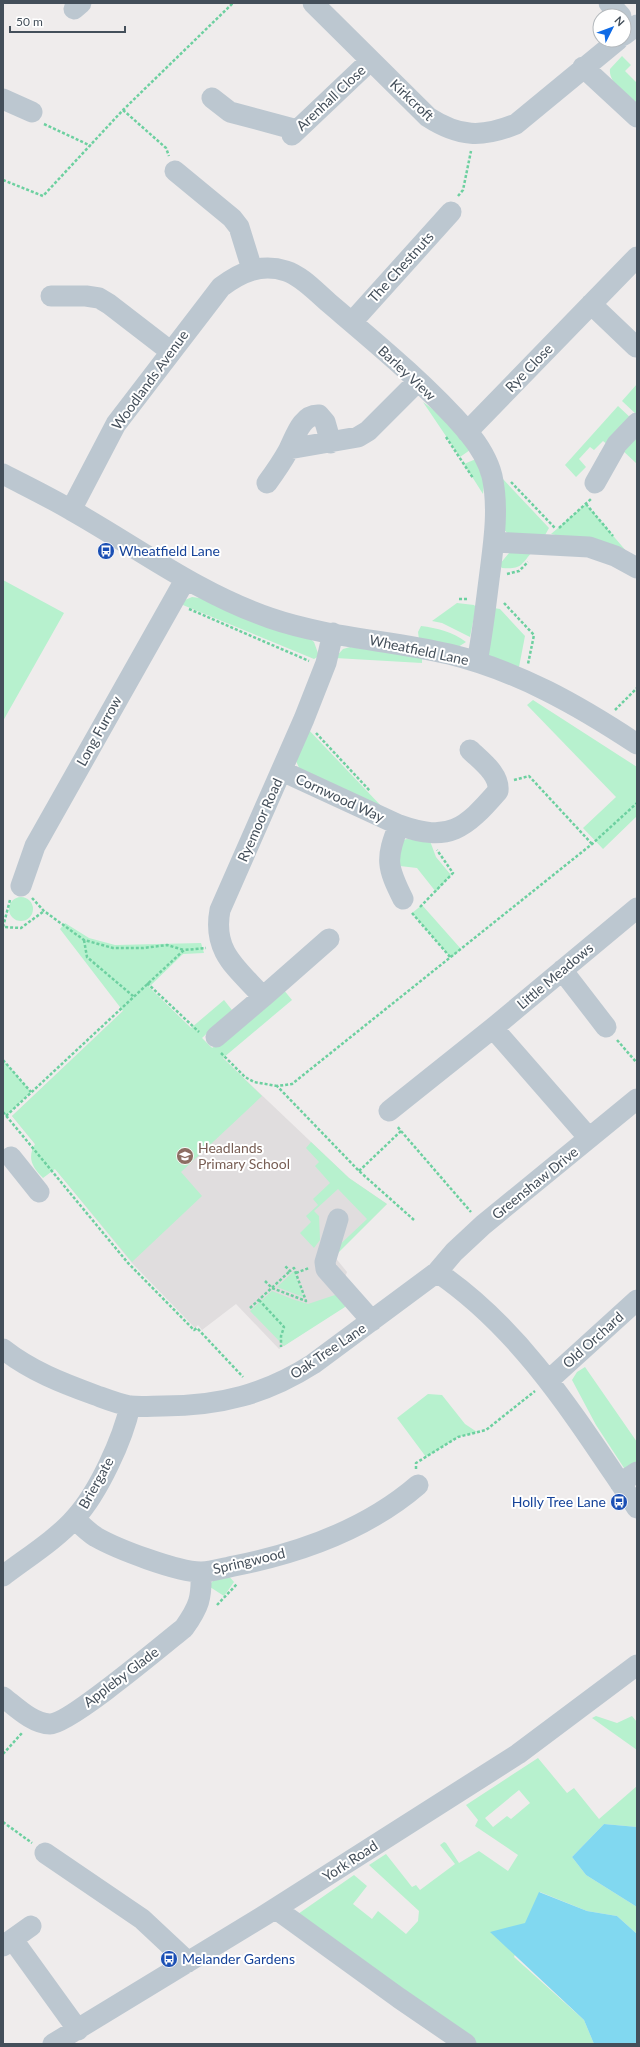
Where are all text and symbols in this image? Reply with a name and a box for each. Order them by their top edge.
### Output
scale bar [10,8,125,34]
north arrow [592,8,632,48]
text: N [612,13,627,28]
text: 50 m [16,14,43,29]
street label: Arenhall Close [293,61,369,134]
street label: Kirkcroft [387,75,438,124]
street label: The Chestnuts [364,228,437,306]
street label: Woodlands Avenue [108,327,191,433]
street label: Rye Close [501,340,556,395]
street label: Barley View [375,342,440,404]
bus stop icon: Wheatfield Lane [96,541,116,561]
place label: Wheatfield Lane [119,542,220,559]
street label: Wheatfield Lane [368,631,470,668]
street label: Long Furrow [72,693,125,769]
street label: Cornwood Way [293,770,388,826]
street label: Ryemoor Road [234,775,286,864]
street label: Little Meadows [513,939,596,1012]
place label: Headlands Primary School [198,1139,290,1172]
street label: Greenshaw Drive [488,1143,581,1223]
school or university icon: Headlands Primary School [175,1146,195,1166]
street label: Old Orchard [559,1308,627,1371]
street label: Oak Tree Lane [287,1319,369,1382]
street label: Briergate [75,1454,117,1511]
bus stop icon: Holly Tree Lane [609,1492,629,1512]
place label: Holly Tree Lane [512,1493,606,1510]
street label: Springwood [211,1544,287,1577]
street label: Appleby Glade [80,1643,162,1710]
street label: York Road [319,1837,380,1885]
bus stop icon: Melander Gardens [159,1949,179,1969]
place label: Melander Gardens [182,1950,295,1967]

